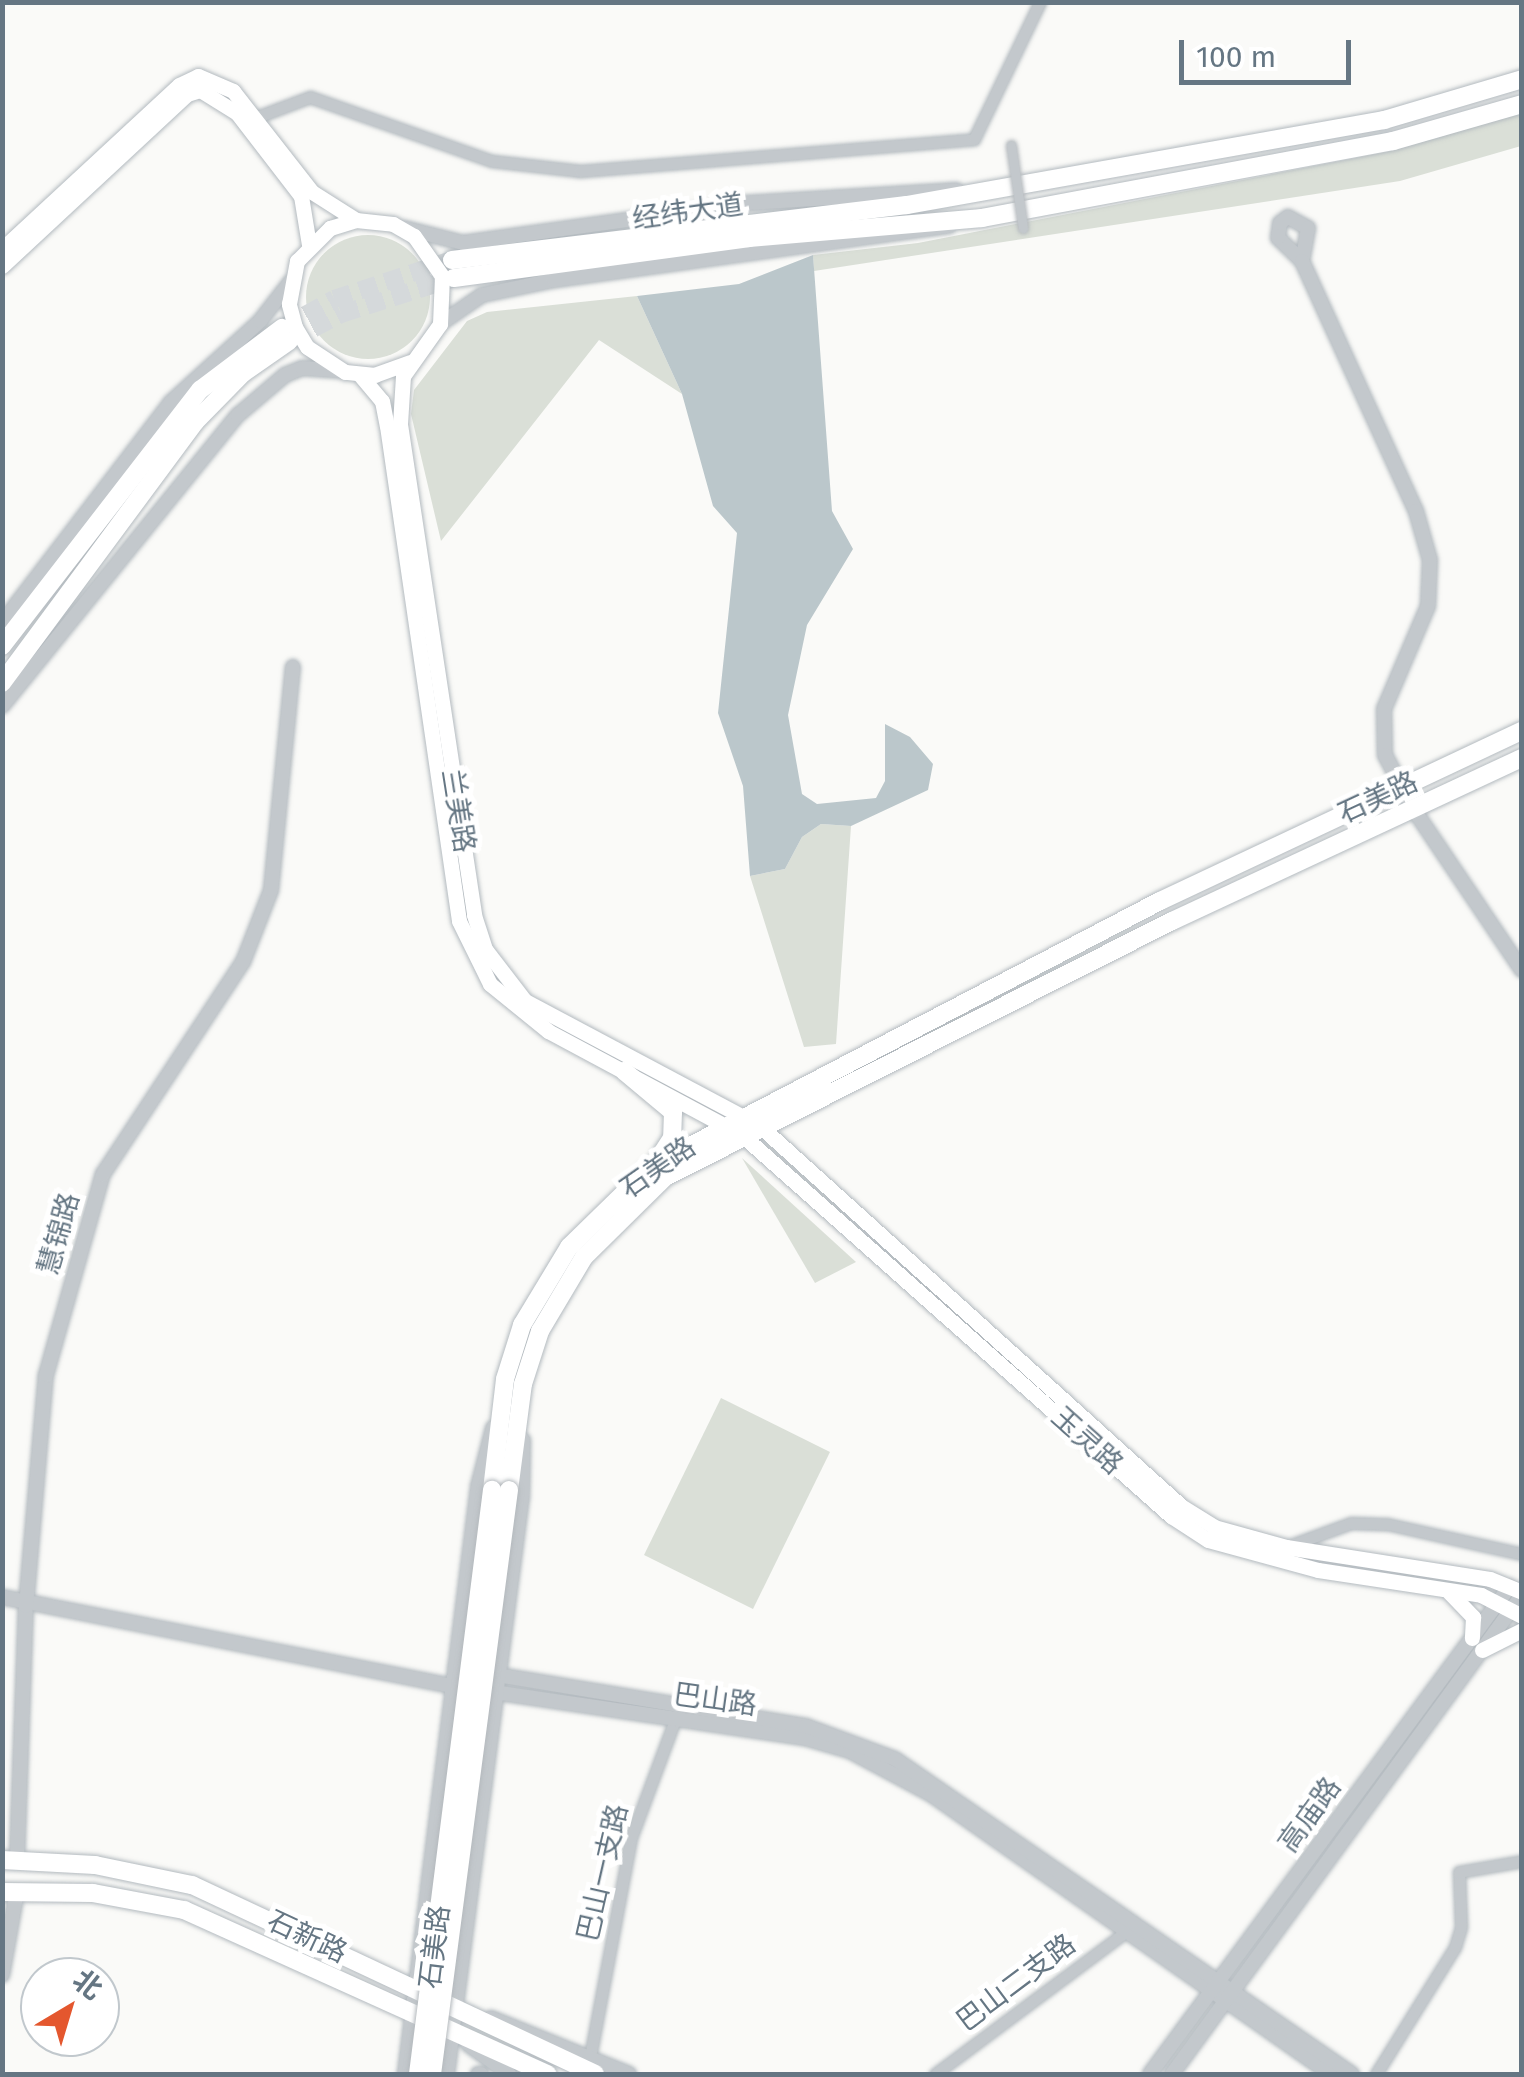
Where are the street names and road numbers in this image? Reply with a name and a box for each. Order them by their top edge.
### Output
street label: 经纬大道 [630,188,746,236]
street label: 石美路 [1333,765,1423,831]
street label: 兰美路 [435,767,481,855]
street label: 石美路 [614,1130,702,1206]
street label: 慧锦路 [31,1189,87,1279]
street label: 玉灵路 [1045,1400,1129,1482]
street label: 巴山路 [671,1678,759,1722]
street label: 高庙路 [1272,1771,1348,1859]
street label: 巴山一支路 [571,1801,635,1945]
street label: 石美路 [413,1903,457,1991]
street label: 石新路 [262,1904,352,1970]
street label: 巴山二支路 [950,1927,1082,2039]

